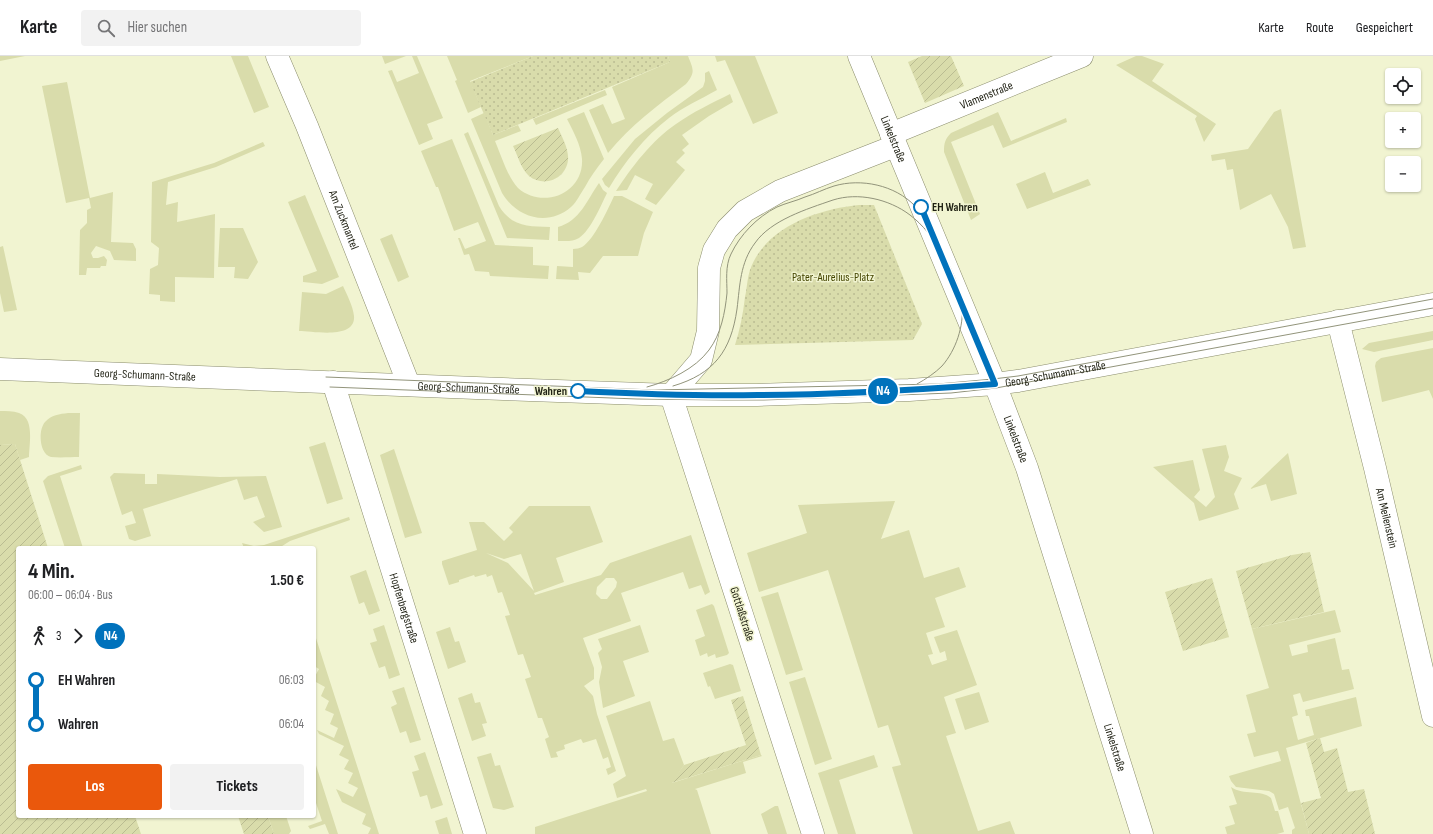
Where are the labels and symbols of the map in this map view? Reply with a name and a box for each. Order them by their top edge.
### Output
street label: Vlamenstraße [958,78,1015,113]
street label: Linkelstraße [877,114,910,165]
street label: Am Zuckmantel [325,187,362,252]
marker: EH Wahren [913,199,929,215]
place label: EH Wahren [932,200,978,215]
park label: Pater-Aurelius-Platz [792,270,875,285]
street label: Georg-Schumann-Straße [1004,357,1107,390]
street label: Georg-Schumann-Straße [94,365,196,384]
street label: Georg-Schumann-Straße [417,378,520,397]
line badge: N4 [865,378,901,404]
marker: Wahren [570,383,586,399]
place label: Wahren [535,384,567,399]
street label: Linkelstraße [1000,413,1032,465]
street label: Am Meilenstein [1372,485,1401,550]
street label: Hopfenbergstraße [386,571,422,645]
street label: Gottlaßstraße [726,585,758,643]
street label: Linkelstraße [1100,722,1129,773]

